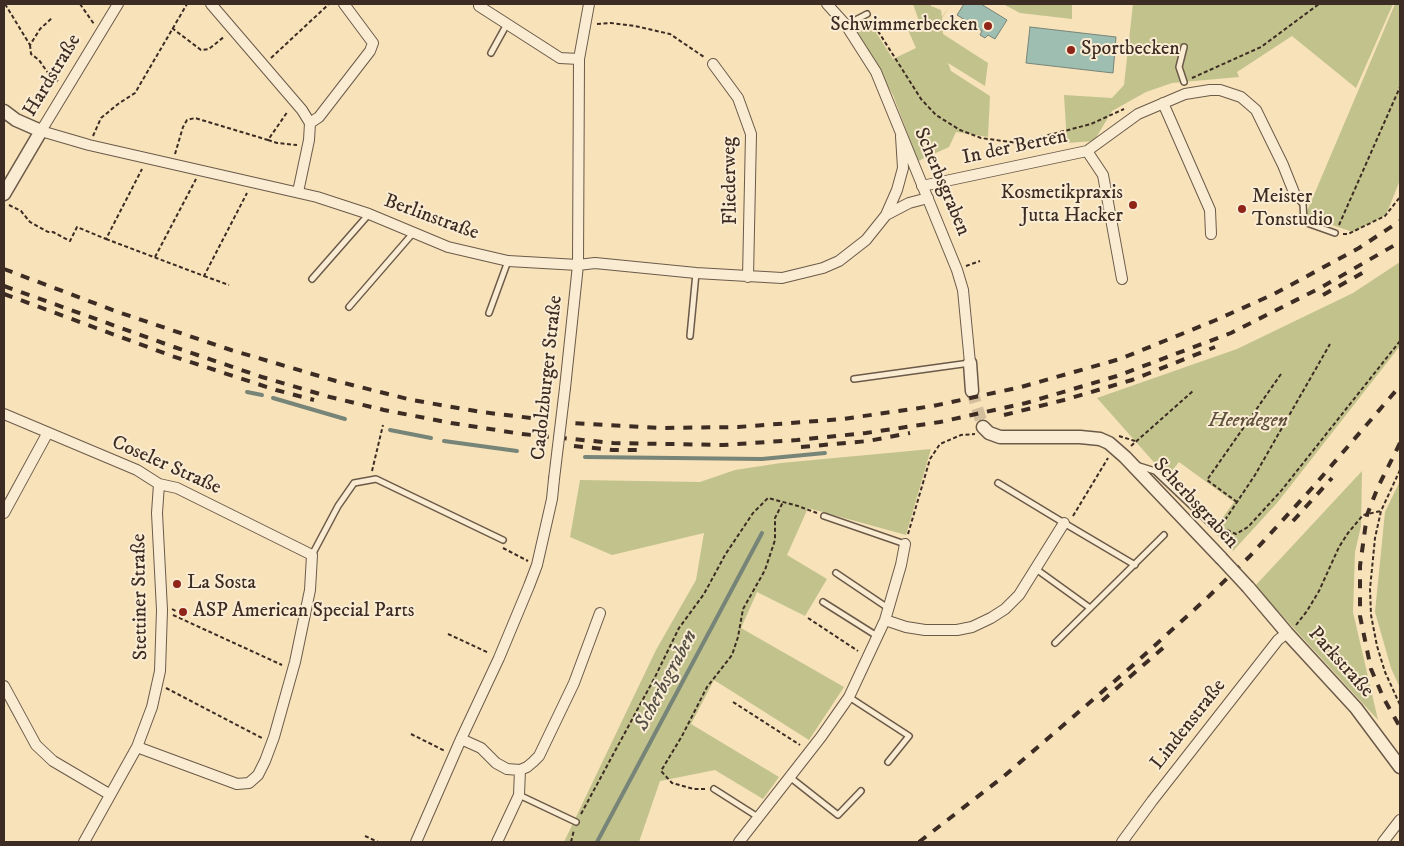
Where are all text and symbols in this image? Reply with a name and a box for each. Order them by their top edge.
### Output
place label: Schwimmerbecken [830,14,978,38]
marker: Schwimmerbecken [982,20,994,32]
street label: Hardstraße [19,30,87,122]
place label: Sportbecken [1081,38,1180,62]
marker: Sportbecken [1065,44,1077,56]
street label: Scherbsgraben [907,124,975,240]
street label: In der Berten [960,125,1070,171]
street label: Fliederweg [718,137,744,225]
place label: Kosmetikpraxis Jutta Hacker [1001,182,1123,229]
place label: Meister Tonstudio [1252,186,1333,233]
street label: Berlinstraße [380,190,482,246]
marker: Kosmetikpraxis Jutta Hacker [1127,199,1139,211]
marker: Meister Tonstudio [1236,203,1248,215]
street label: Cadolzburger Straße [527,294,569,462]
park label: Heerdegen [1208,410,1288,434]
street label: Coseler Straße [108,431,224,501]
street label: Scherbsgraben [1147,454,1243,554]
street label: Stettiner Straße [128,533,154,661]
place label: La Sosta [187,572,256,596]
marker: La Sosta [171,578,183,590]
place label: ASP American Special Parts [193,600,415,624]
marker: ASP American Special Parts [177,606,189,618]
street label: Parkstraße [1302,623,1378,703]
water label: Scherbsgraben [630,626,704,736]
street label: Lindenstraße [1146,675,1232,775]

